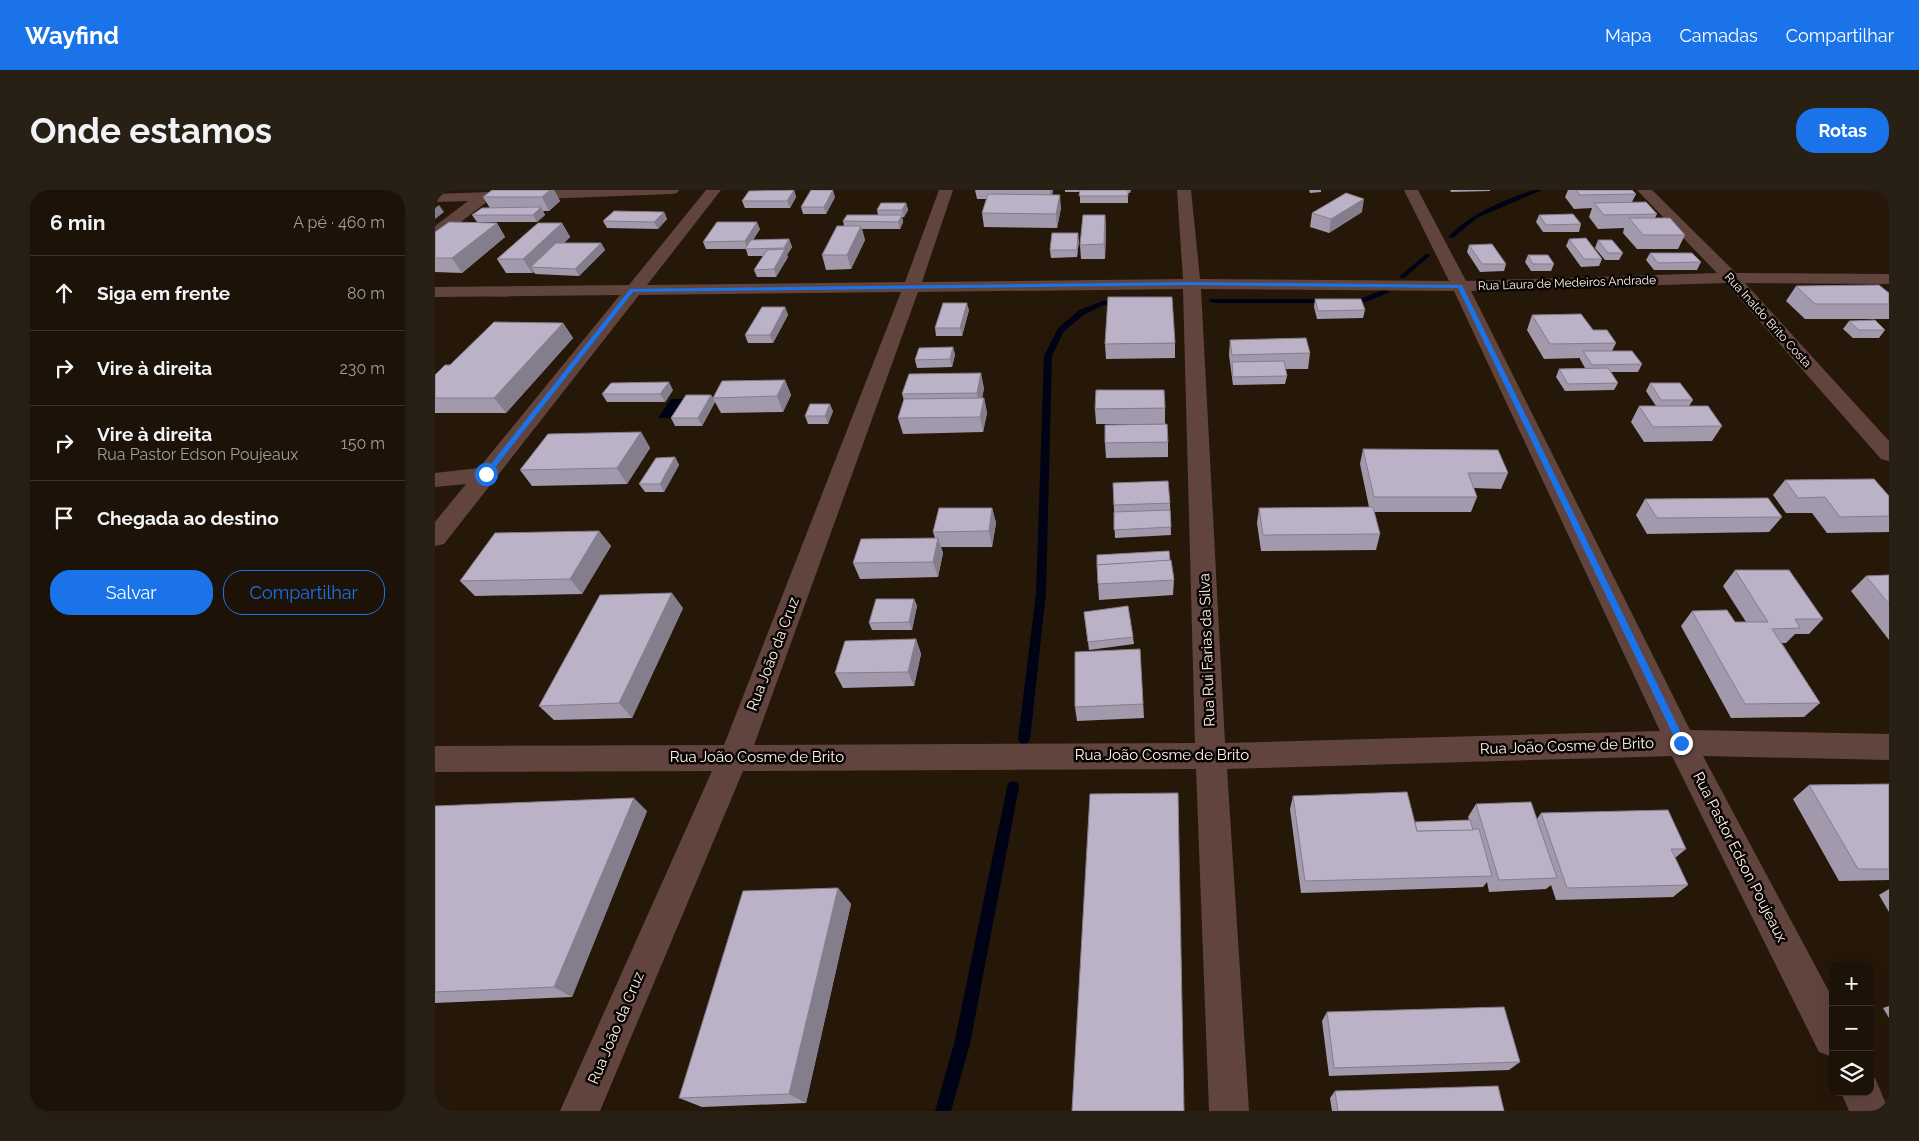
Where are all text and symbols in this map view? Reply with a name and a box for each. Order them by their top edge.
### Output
text: Wayfind [25,21,119,50]
text: Mapa [1605,25,1651,46]
text: Camadas [1679,25,1758,46]
text: Compartilhar [1786,25,1894,46]
button: Rotas [1796,108,1889,153]
text: Onde estamos [30,110,272,151]
text: 6 min [50,210,105,235]
text: A pé · 460 m [293,213,385,232]
street label: Rua Inaldo Brito Costa [1722,270,1814,370]
street label: Rua Laura de Medeiros Andrade [1478,273,1656,293]
icon: ahead [50,279,78,307]
text: Siga em frente [97,282,230,304]
text: 80 m [347,284,385,303]
icon: right [50,354,78,382]
text: Vire à direita [97,357,212,379]
text: 230 m [340,359,385,378]
text: Vire à direita [97,423,212,445]
icon: right [50,429,78,457]
text: 150 m [341,434,385,453]
text: Rua Pastor Edson Poujeaux [97,445,298,464]
route start [475,463,498,486]
icon: arrive [50,504,78,532]
text: Chegada ao destino [97,507,279,529]
button: Salvar [50,570,213,615]
button: Compartilhar [223,570,385,615]
street label: Rua Rui Farias da Silva [1195,573,1219,727]
street label: Rua João da Cruz [743,595,803,713]
route end [1670,732,1693,755]
street label: Rua João Cosme de Brito [1480,734,1654,758]
street label: Rua João Cosme de Brito [1075,746,1249,764]
street label: Rua João Cosme de Brito [670,748,844,766]
street label: Rua Pastor Edson Poujeaux [1689,769,1791,946]
map controls [1829,961,1874,1096]
button: + [1829,961,1874,1006]
street label: Rua João da Cruz [584,969,648,1087]
button: − [1829,1006,1874,1051]
button: layers [1829,1051,1874,1096]

